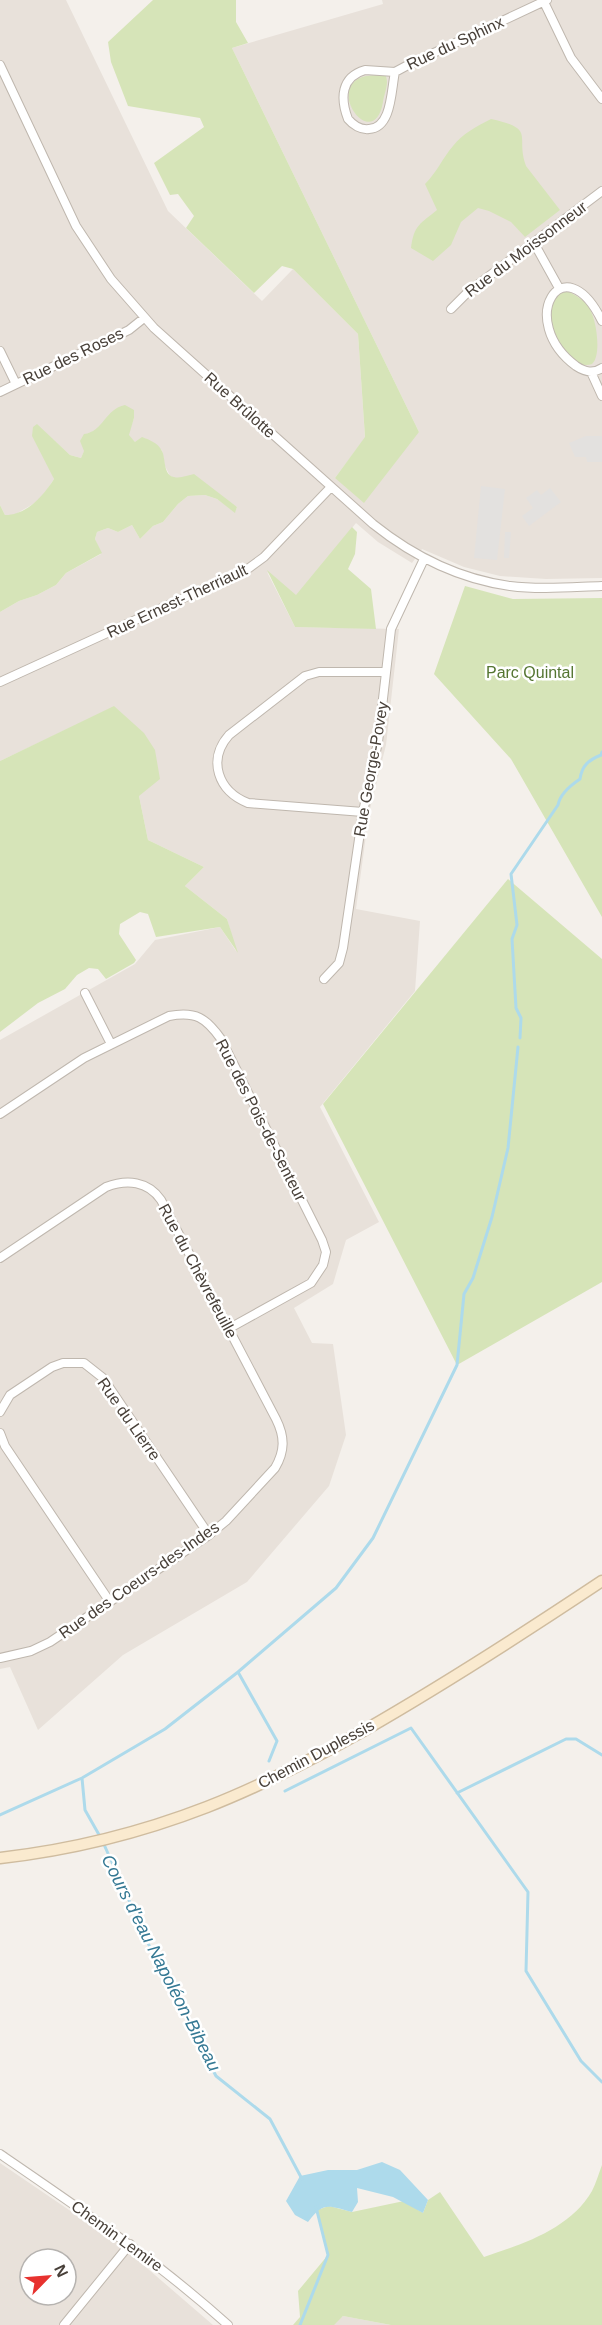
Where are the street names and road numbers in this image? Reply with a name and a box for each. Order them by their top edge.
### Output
street label: Rue du Sphinx [404,13,506,73]
street label: Rue du Moissonneur [462,197,591,300]
street label: Rue des Roses [20,324,126,388]
street label: Rue Brûlotte [201,369,279,441]
street label: Rue Ernest-Therriault [104,561,250,641]
street label: Rue George-Povey [351,700,391,838]
street label: Rue des Pois-de-Senteur [213,1036,310,1204]
street label: Rue du Chèvrefeuille [155,1201,241,1341]
street label: Rue du Lierre [94,1374,164,1464]
street label: Rue des Coeurs-des-Indes [56,1518,222,1642]
street label: Chemin Duplessis [255,1716,377,1792]
street label: Chemin Lemire [68,2197,166,2275]

